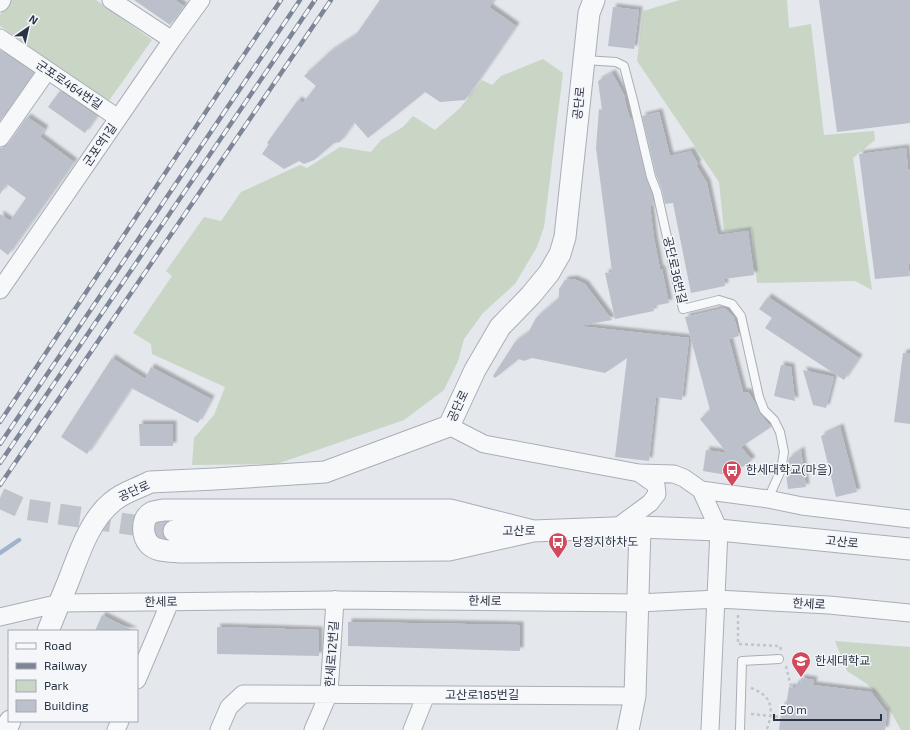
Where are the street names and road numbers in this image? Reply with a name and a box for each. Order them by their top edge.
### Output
street label: 군포로464번길 [34,57,105,111]
street label: 공단로 [569,86,587,120]
street label: 군포역1길 [79,120,119,168]
street label: 공단로36번길 [661,235,691,305]
street label: 공단로 [444,388,470,424]
street label: 공단로 [116,477,152,503]
street label: 고산로 [502,523,536,537]
street label: 고산로 [825,532,859,550]
street label: 한세로 [468,593,502,607]
street label: 한세로 [144,594,178,608]
street label: 한세로 [792,595,826,611]
street label: 한세로12번길 [322,620,340,688]
street label: 고산로185번길 [445,687,519,701]

